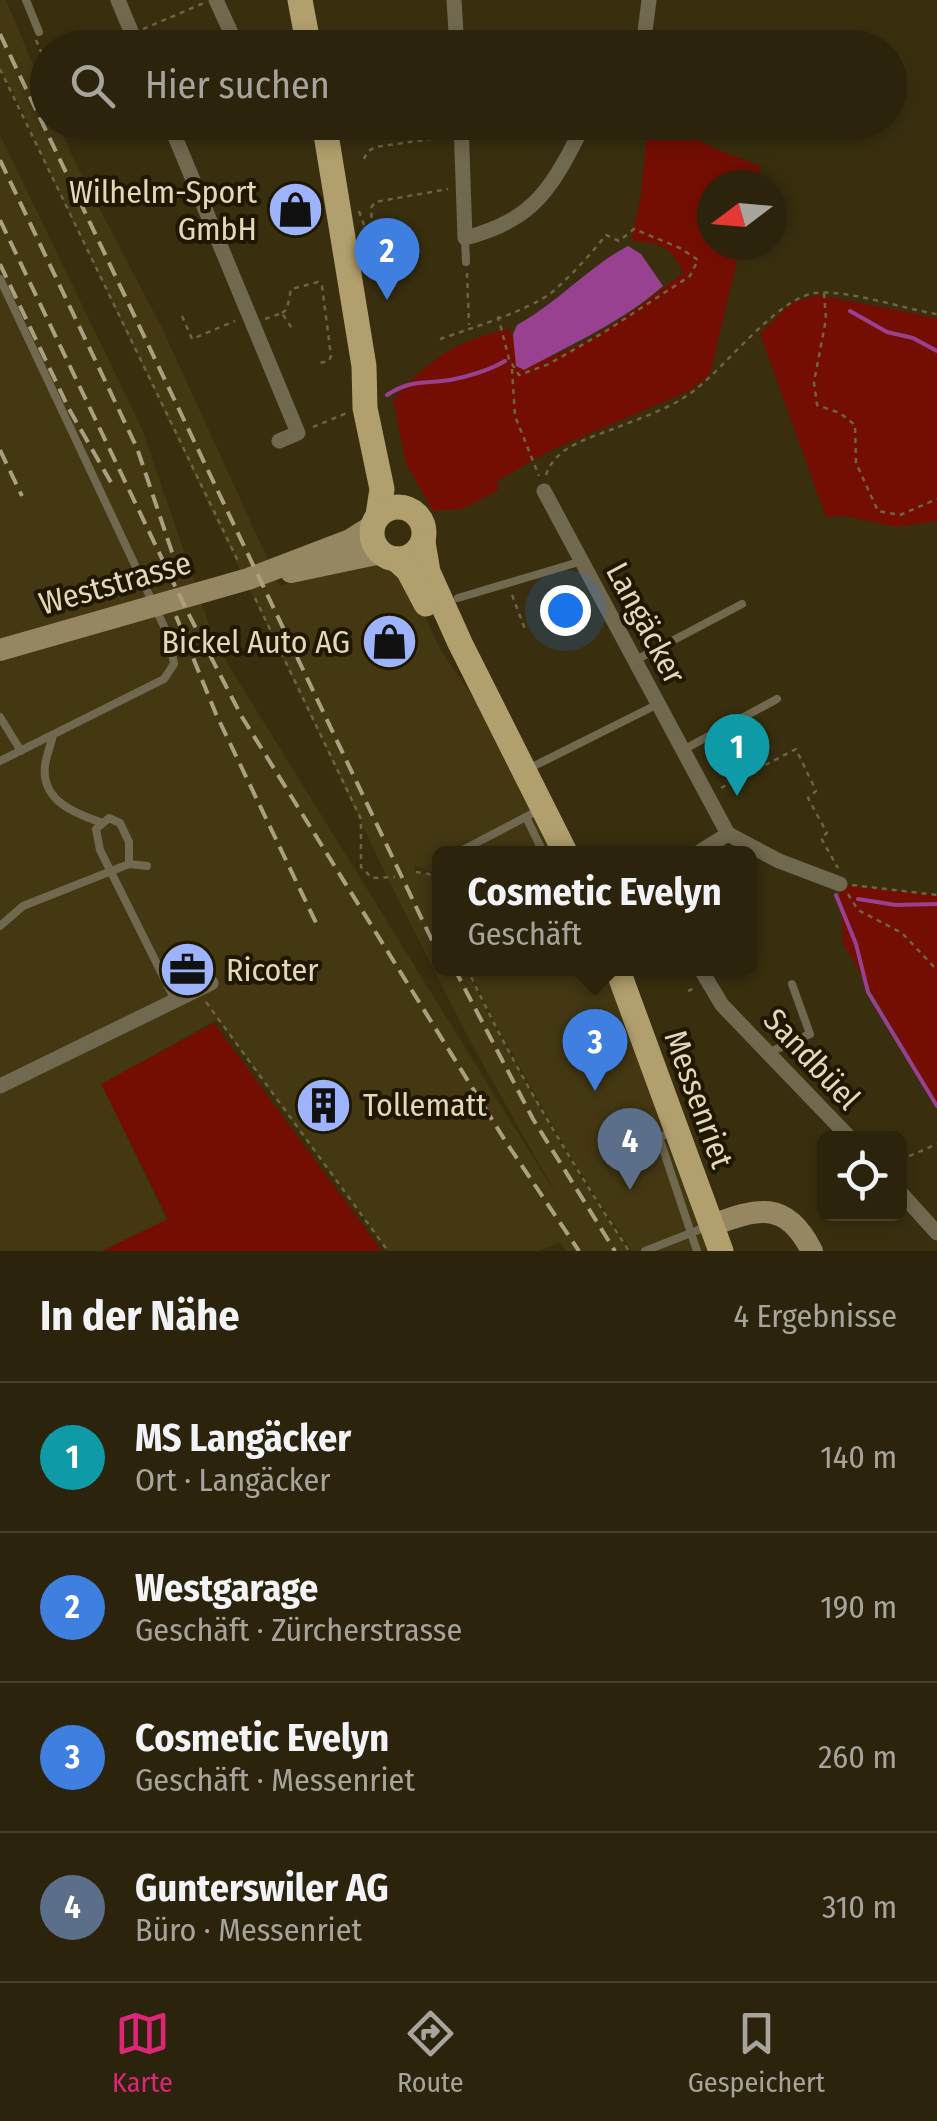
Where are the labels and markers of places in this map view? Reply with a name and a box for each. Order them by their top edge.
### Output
place label: Wilhelm-Sport GmbH [69,173,258,248]
shop icon: Wilhelm-Sport GmbH [266,180,326,240]
pin: 2 [354,218,420,300]
shop icon: Bickel Auto AG [359,612,419,672]
place label: Bickel Auto AG [162,623,350,661]
pin: 1 [704,714,770,796]
office icon: Ricoter [157,940,217,1000]
place label: Ricoter [226,951,318,989]
pin: 3 [562,1008,628,1091]
building icon: Tollematt [294,1075,354,1135]
place label: Tollematt [363,1086,487,1124]
pin: 4 [598,1108,662,1190]

